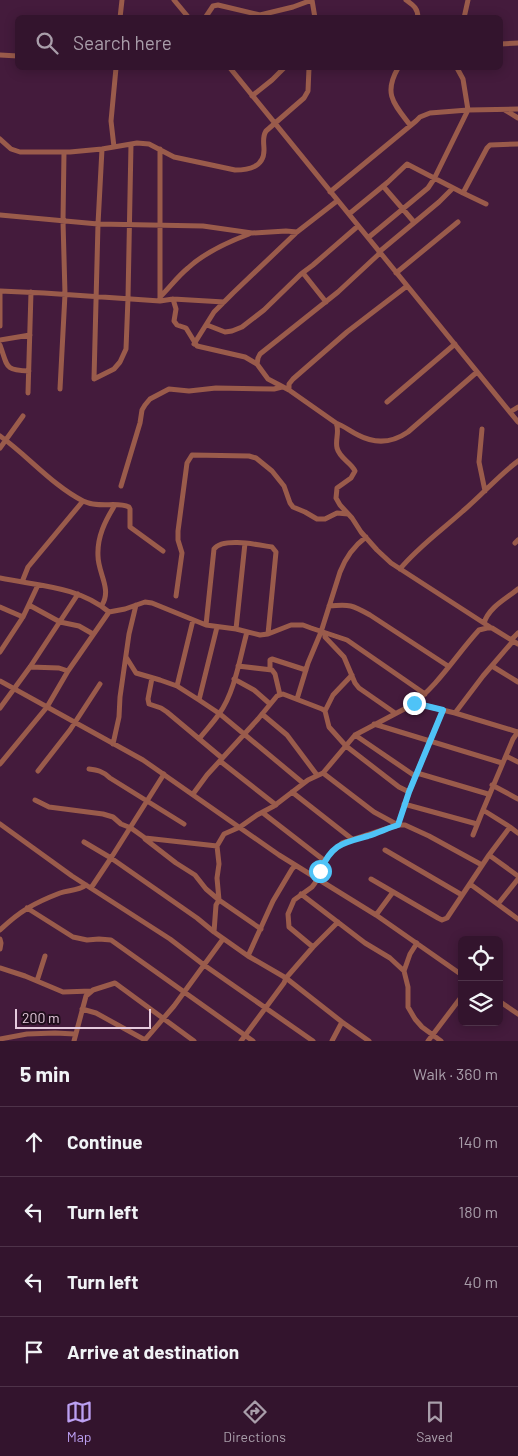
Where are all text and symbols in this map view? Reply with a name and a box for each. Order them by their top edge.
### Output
search box [15,15,503,70]
icon: search [33,29,61,57]
text: Search here [73,31,172,54]
route end [403,692,426,715]
route start [309,860,332,883]
map controls [458,936,503,1026]
button: locate [458,936,503,981]
button: layers [458,981,503,1026]
scale bar [15,1006,151,1029]
text: 200 m [22,1009,60,1026]
text: 5 min [20,1061,70,1086]
text: Walk · 360 m [413,1064,498,1083]
icon: ahead [20,1128,48,1156]
text: Continue [67,1130,143,1153]
text: 140 m [458,1132,498,1151]
icon: left [20,1198,48,1226]
text: Turn left [67,1200,138,1223]
text: 180 m [459,1202,498,1221]
icon: left [20,1268,48,1296]
text: Turn left [67,1270,138,1293]
text: 40 m [464,1272,498,1291]
icon: arrive [20,1338,48,1366]
text: Arrive at destination [67,1340,239,1363]
tab: Map [65,1398,93,1445]
tab: Directions [223,1398,286,1445]
tab: Saved [416,1398,453,1445]

